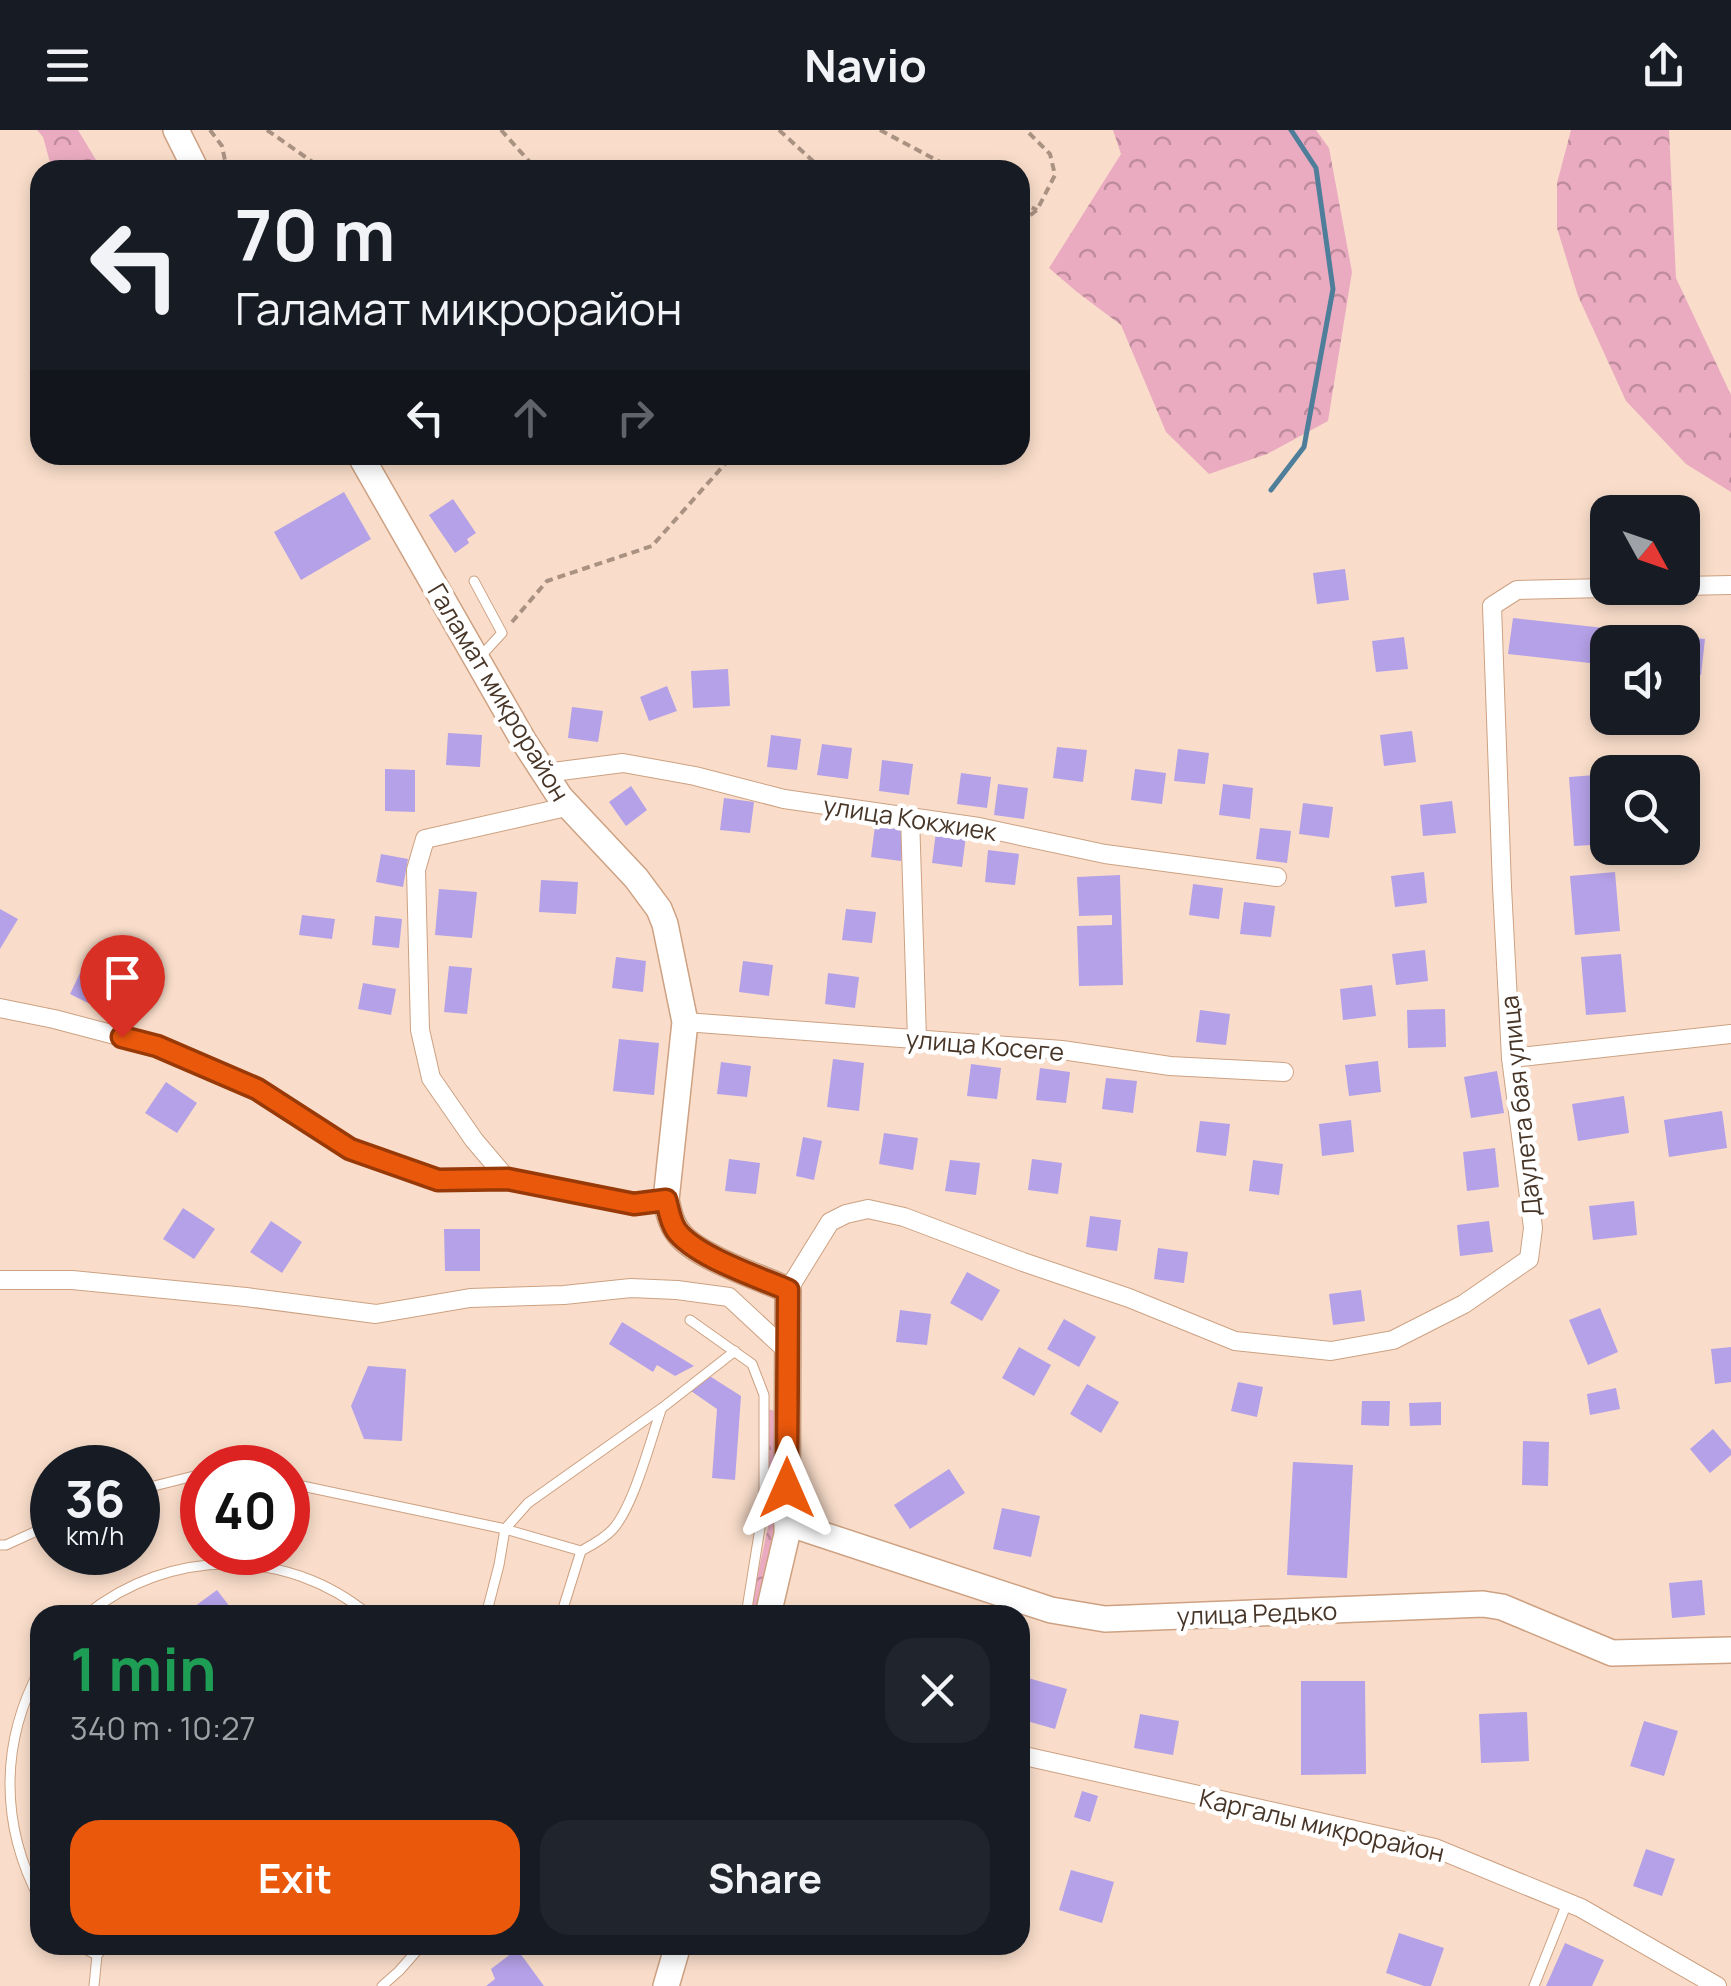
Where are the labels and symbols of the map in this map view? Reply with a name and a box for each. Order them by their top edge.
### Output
north arrow [1590,495,1700,605]
street label: Галамат микрорайон [420,576,578,808]
street label: улица Кокжиек [821,787,1000,849]
pin [80,935,165,1038]
street label: Даулета бая улица [1491,994,1549,1218]
street label: улица Косеге [904,1021,1066,1069]
position arrow [735,1436,839,1540]
speed limit sign: 40 [180,1445,310,1575]
street label: улица Редько [1176,1593,1338,1633]
street label: Каргалы микрорайон [1196,1780,1448,1870]

